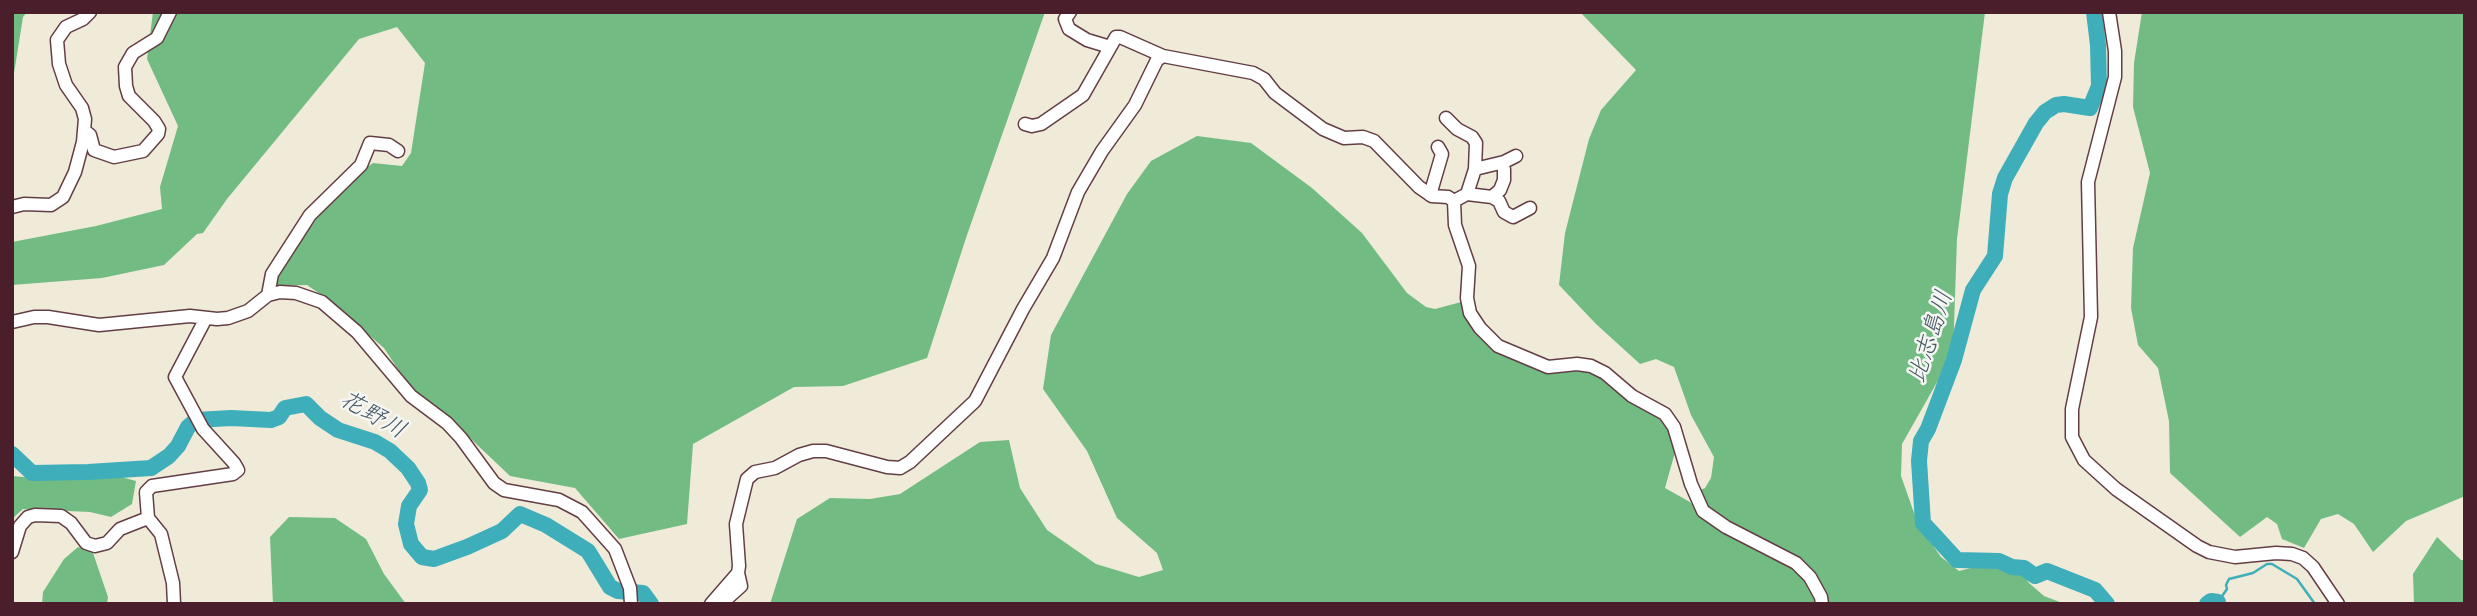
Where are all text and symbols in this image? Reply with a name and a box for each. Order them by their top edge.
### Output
water label: 比志島川 [1905,288,1963,388]
water label: 花野川 [333,388,409,448]

